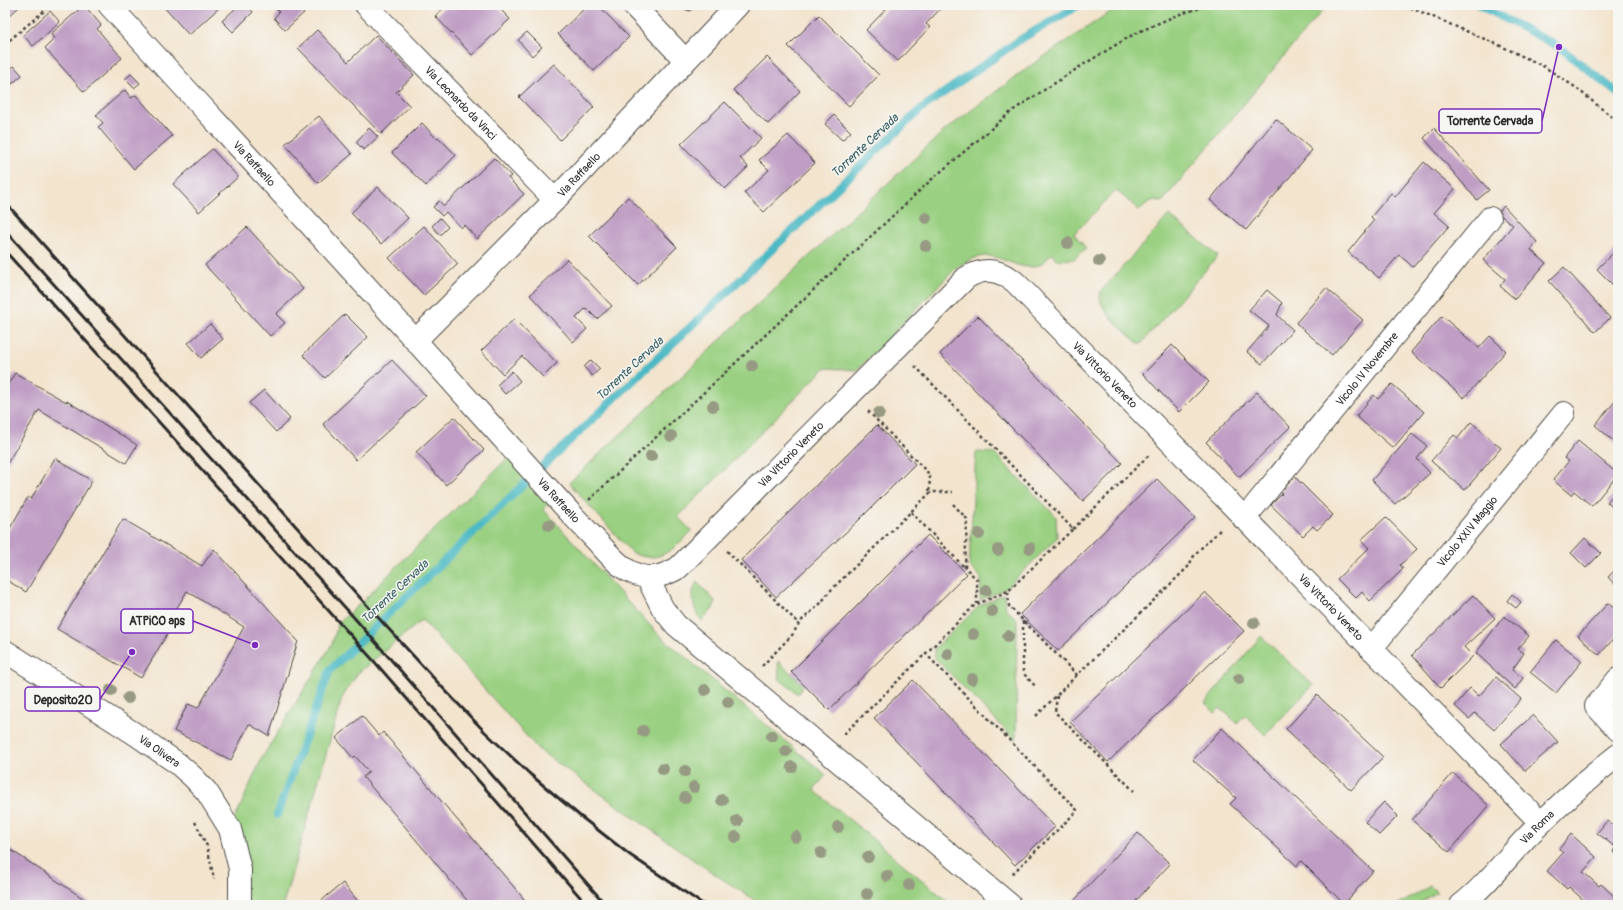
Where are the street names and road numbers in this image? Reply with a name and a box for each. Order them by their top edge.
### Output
street label: Via Leonardo da Vinci [422,63,499,142]
street label: Via Raffaello [230,138,278,189]
street label: Via Raffaello [555,150,603,200]
street label: Vicolo IV Novembre [1333,329,1401,408]
street label: Via Vittorio Veneto [1070,339,1140,411]
street label: Via Vittorio Veneto [755,419,826,490]
street label: Via Raffaello [535,475,583,525]
street label: Vicolo XXIV Maggio [1434,493,1500,569]
street label: Via Vittorio Veneto [1296,571,1366,643]
street label: Via Olivera [136,732,183,770]
street label: Via Roma [1517,807,1557,847]

